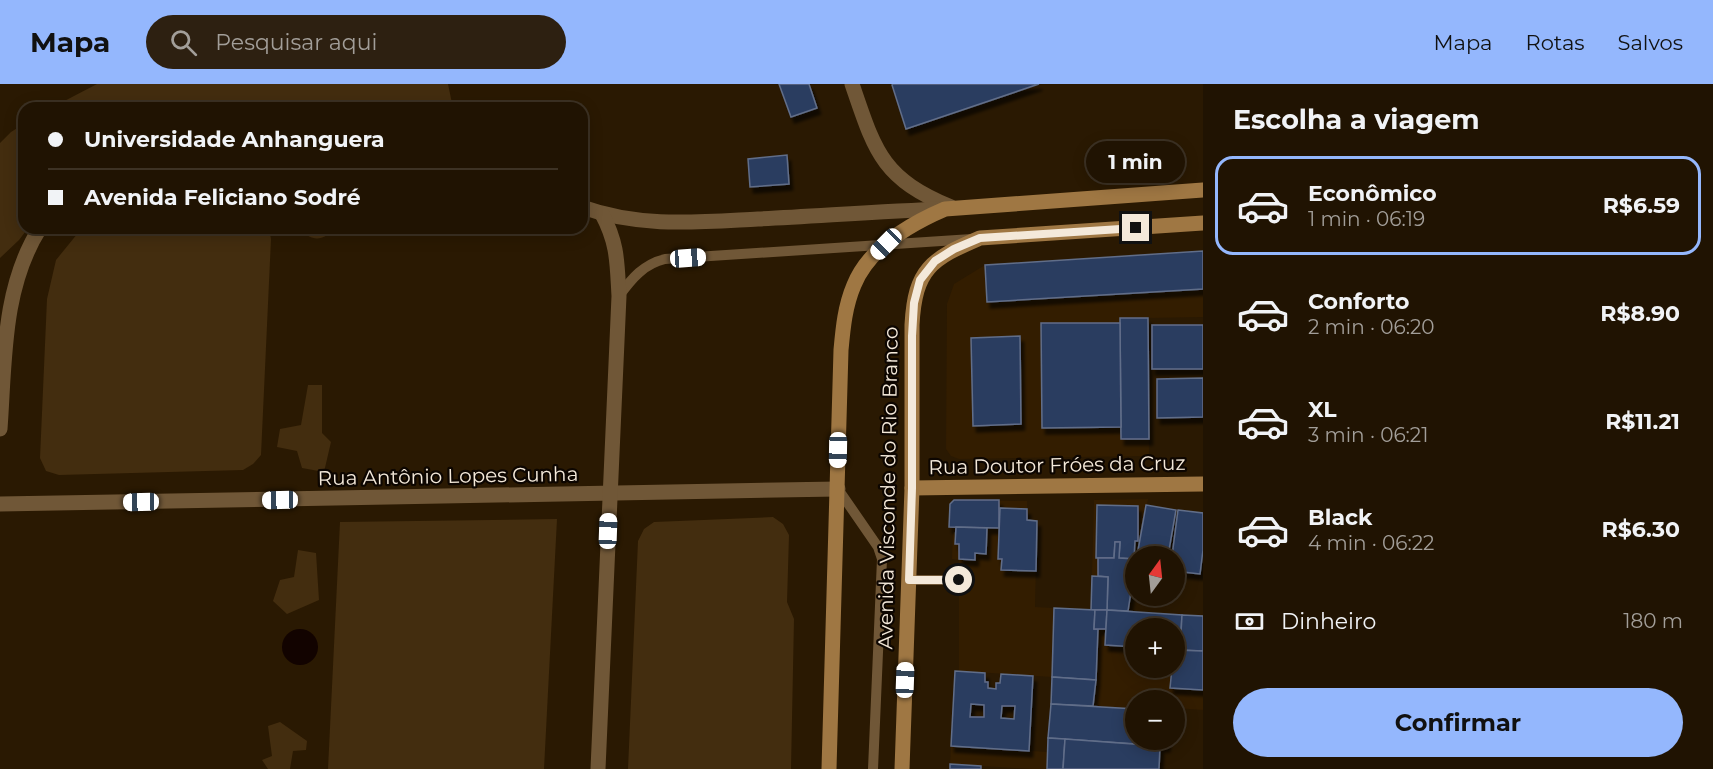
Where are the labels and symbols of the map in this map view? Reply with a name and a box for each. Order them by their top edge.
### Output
callout: 1 min [1086,141,1186,183]
route end [1122,214,1149,241]
car [867,225,905,263]
car [669,248,707,268]
street label: Avenida Visconde do Rio Branco [873,326,903,650]
car [829,432,847,468]
street label: Rua Doutor Fróes da Cruz [928,451,1186,479]
street label: Rua Antônio Lopes Cunha [317,462,579,490]
car [262,491,298,509]
car [123,493,159,511]
car [598,513,618,549]
north arrow [1125,546,1185,606]
route start [945,566,972,593]
car [895,662,915,698]

